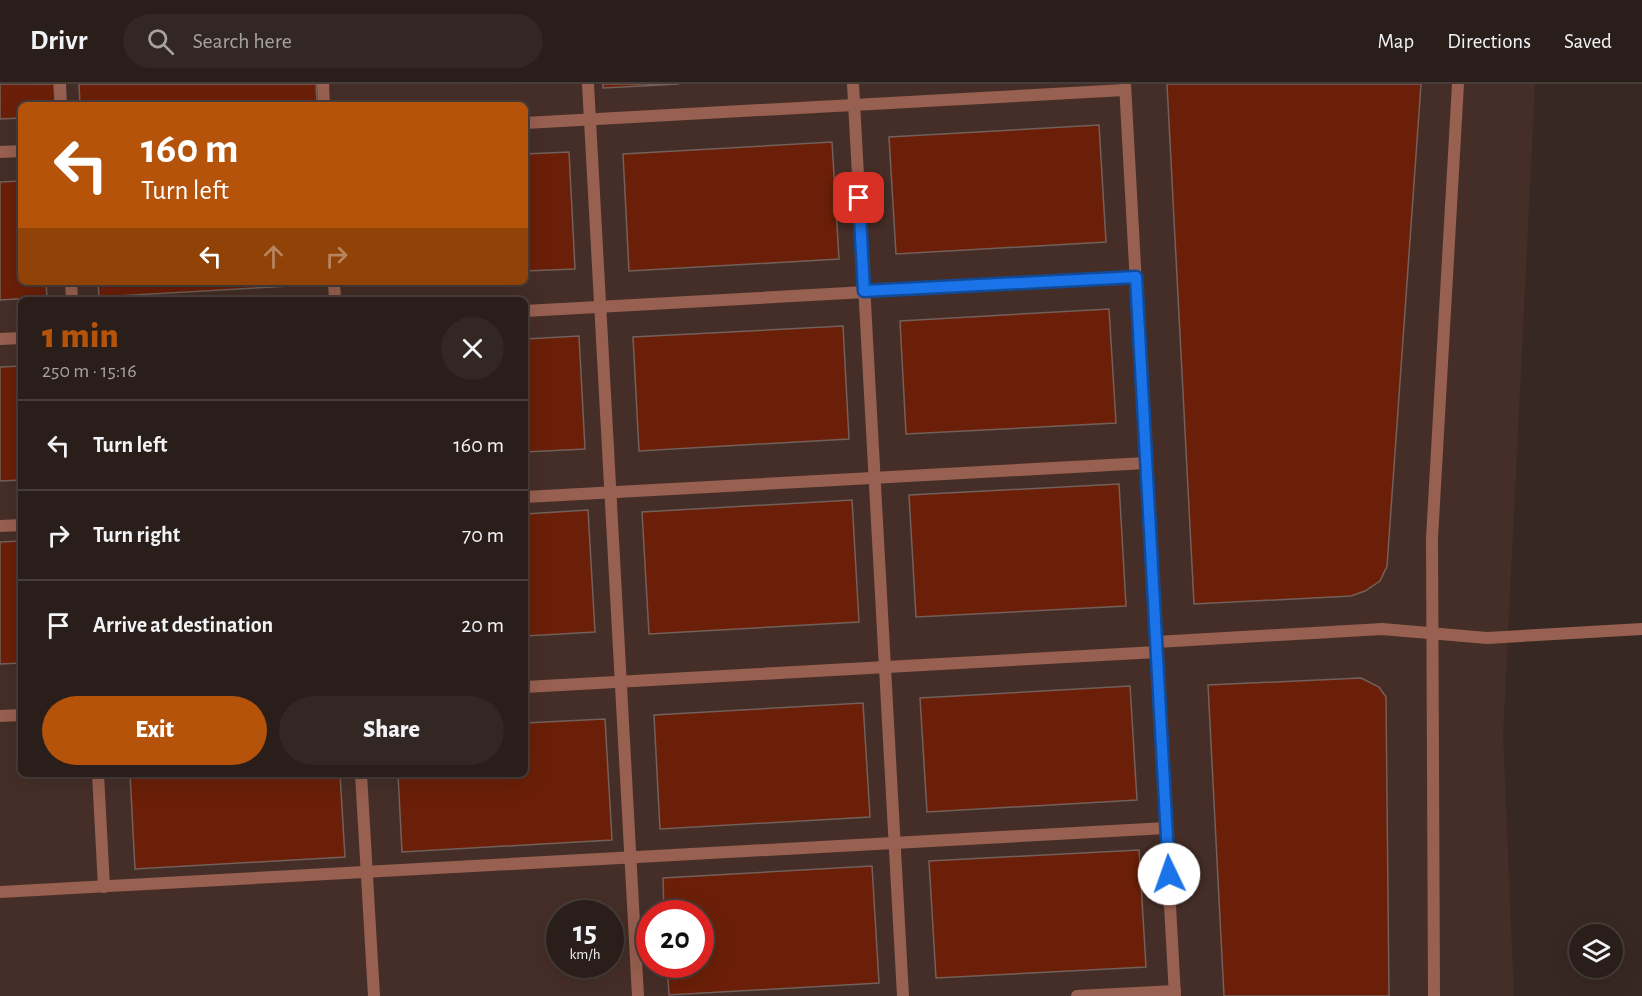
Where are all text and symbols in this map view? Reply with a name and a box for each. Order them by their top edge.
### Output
search box [123,14,543,68]
icon: search [144,25,177,58]
text: Drivr [30,27,87,55]
text: Search here [192,30,292,52]
text: Map [1378,31,1414,52]
text: Directions [1447,31,1531,52]
text: Saved [1564,31,1612,52]
icon: left [42,126,120,204]
text: 160 m [141,128,239,170]
pin [833,172,884,223]
text: Turn left [141,177,229,204]
icon: arrive [842,181,875,214]
icon: left [194,240,227,273]
icon: ahead [257,240,290,273]
icon: right [320,240,353,273]
button: close [441,317,504,380]
text: 1 min [42,318,119,354]
text: 250 m · 15:16 [42,361,137,381]
icon: left [42,429,75,462]
text: Turn left [93,434,167,456]
text: 160 m [453,434,504,456]
icon: right [42,519,75,552]
text: Turn right [93,524,180,546]
text: 70 m [462,524,504,546]
icon: arrive [42,609,75,642]
text: Arrive at destination [93,614,273,636]
text: 20 m [461,614,504,636]
button: Exit [42,696,267,765]
button: Share [279,696,504,765]
position arrow [1137,842,1201,906]
speed limit sign: 20 [636,900,714,978]
text: 15 [573,917,597,947]
map controls [1569,924,1623,978]
button: layers [1569,924,1623,978]
text: km/h [570,947,600,962]

